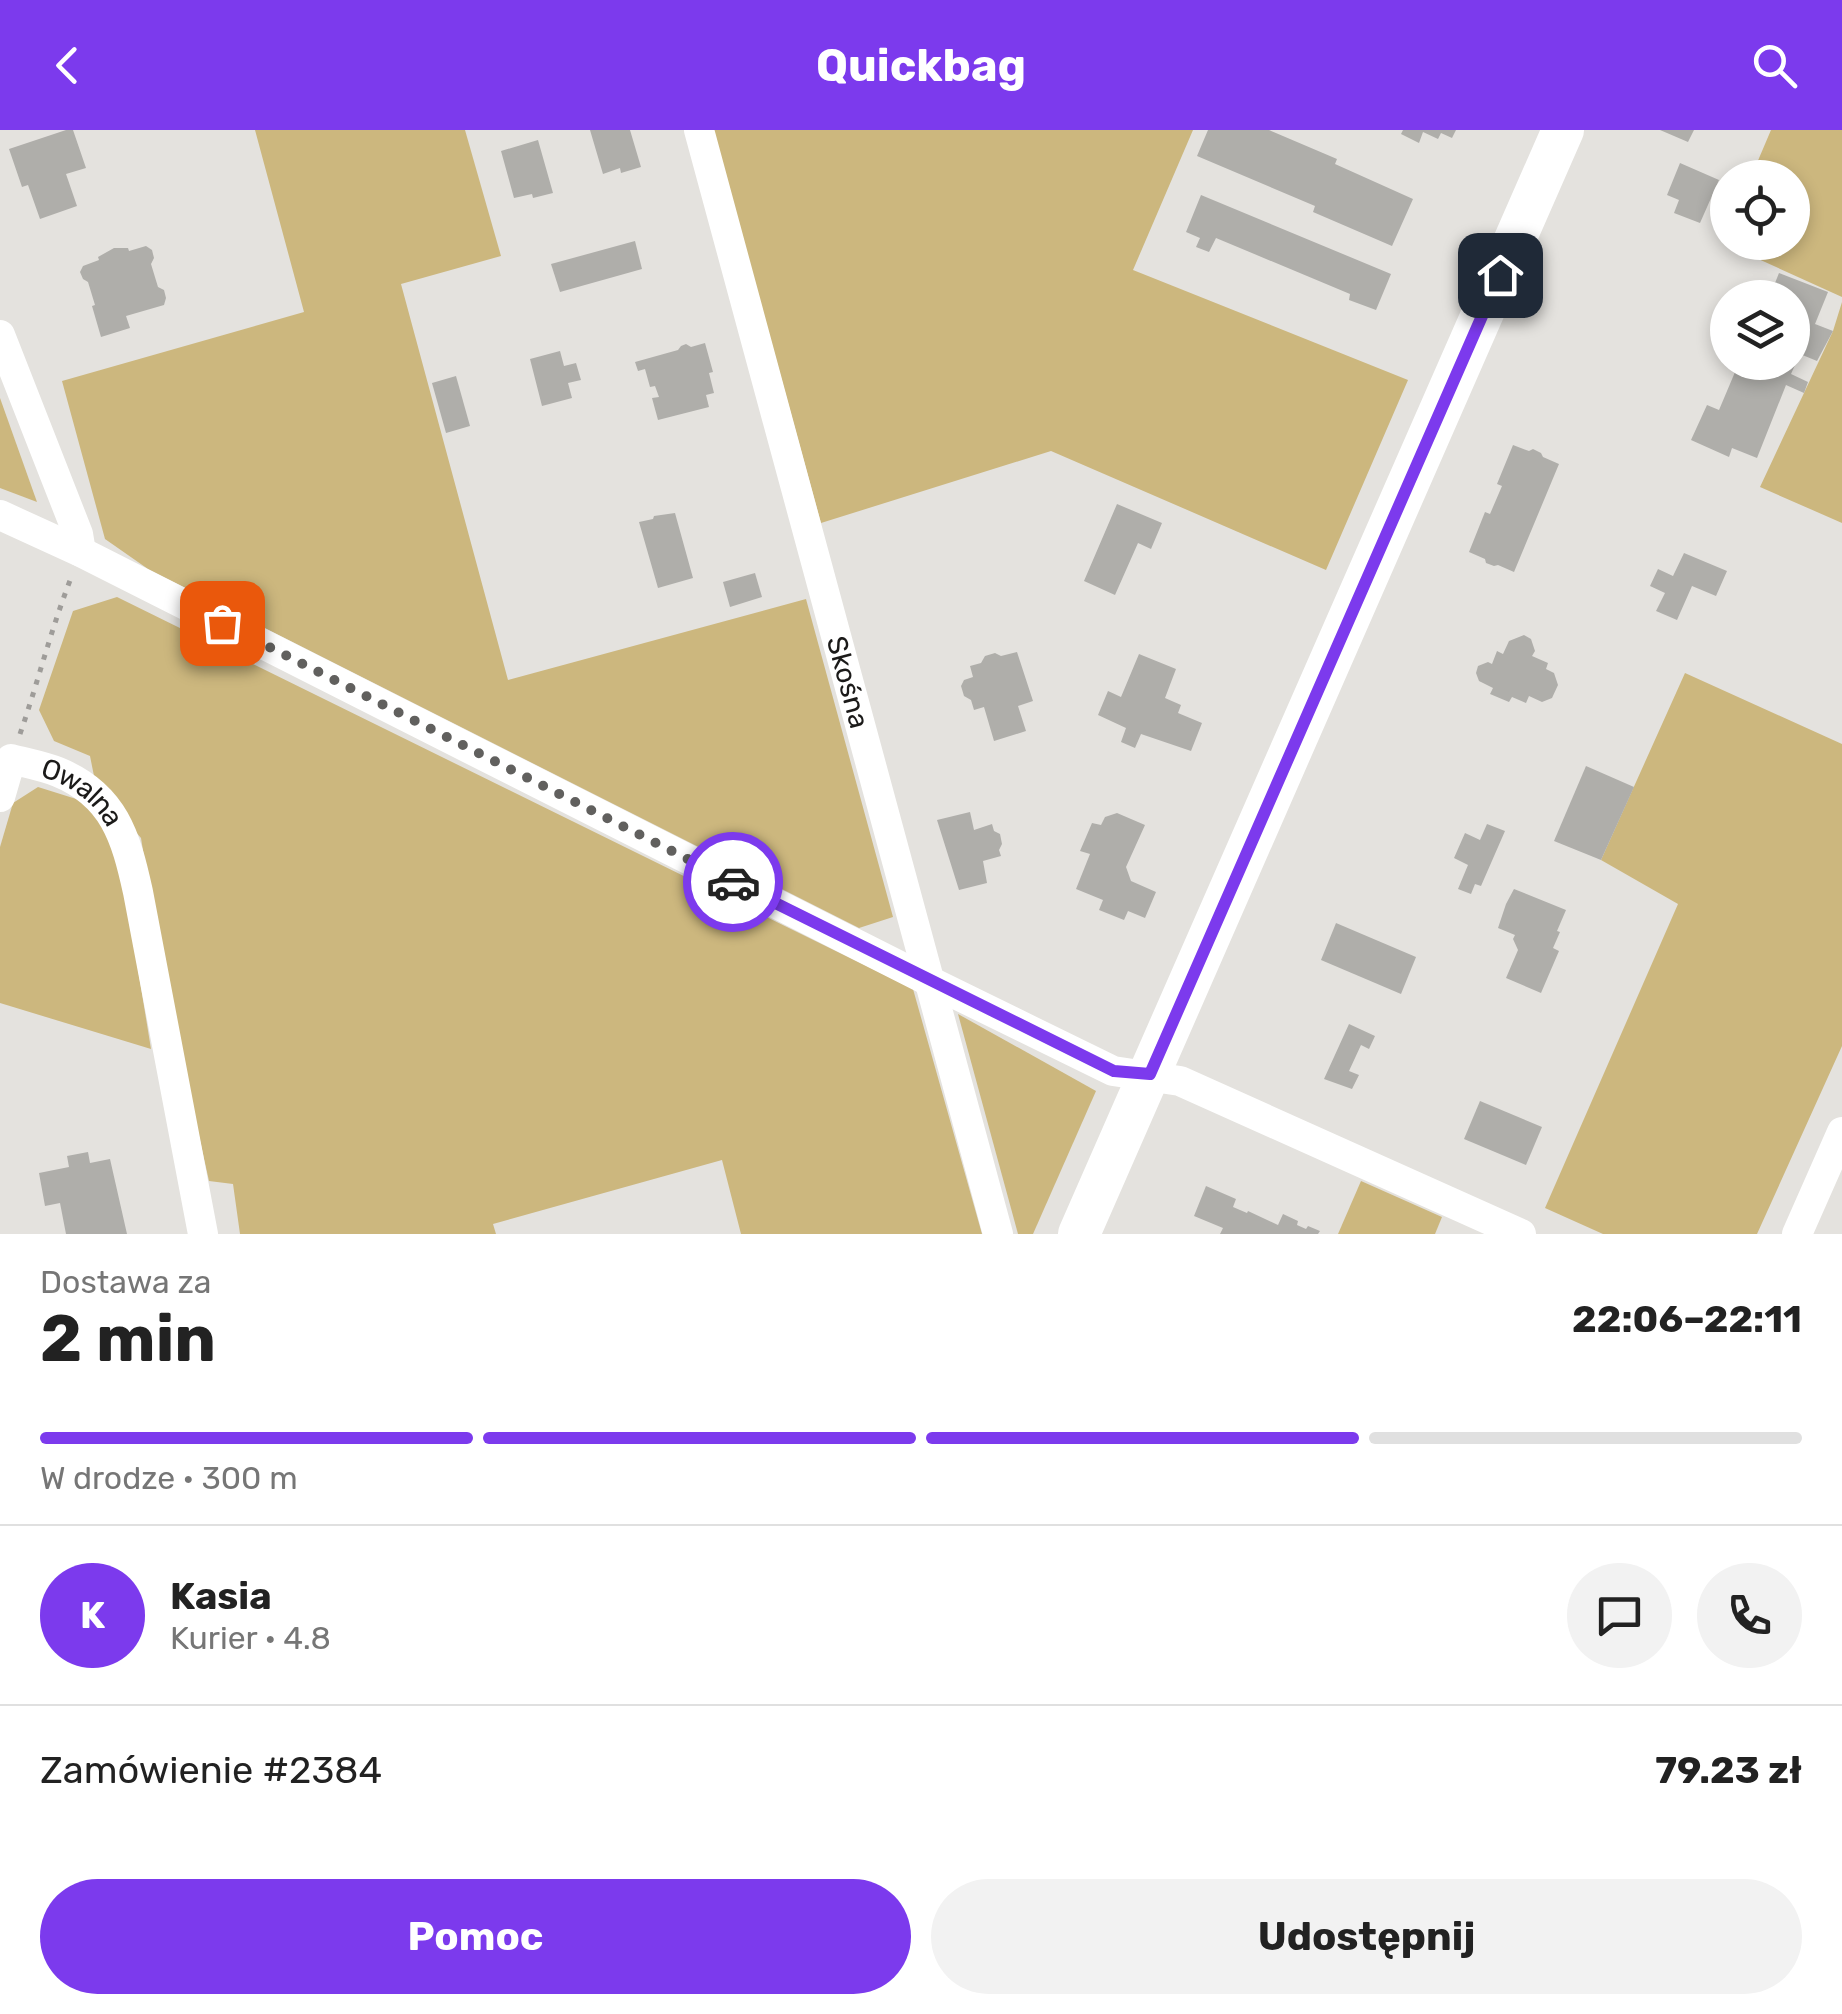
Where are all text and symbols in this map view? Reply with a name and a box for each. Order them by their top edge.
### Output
icon: back [40,38,95,93]
icon: search [1747,38,1802,93]
text: Quickbag [816,39,1026,92]
map controls [1710,160,1810,380]
button: locate [1710,160,1810,260]
pin [1458,233,1543,318]
icon: home [1473,248,1528,303]
button: layers [1710,280,1810,380]
pin [180,581,265,666]
icon: bag [195,596,250,651]
street label: Skośna [820,633,876,732]
street label: Owalna [37,751,130,832]
courier [683,832,783,932]
icon: car [706,855,761,910]
text: Dostawa za [40,1263,211,1301]
text: 22:06–22:11 [1572,1296,1802,1342]
text: 2 min [40,1300,216,1377]
text: W drodze · 300 m [40,1459,298,1497]
button: chat [1567,1563,1672,1668]
button: phone [1697,1563,1802,1668]
text: Kasia [170,1573,272,1619]
text: K [80,1592,105,1638]
text: Kurier · 4.8 [170,1619,331,1657]
text: Zamówienie #2384 [40,1747,382,1793]
text: 79.23 zł [1655,1747,1802,1793]
button: Pomoc [40,1879,911,1994]
button: Udostępnij [931,1879,1802,1994]

